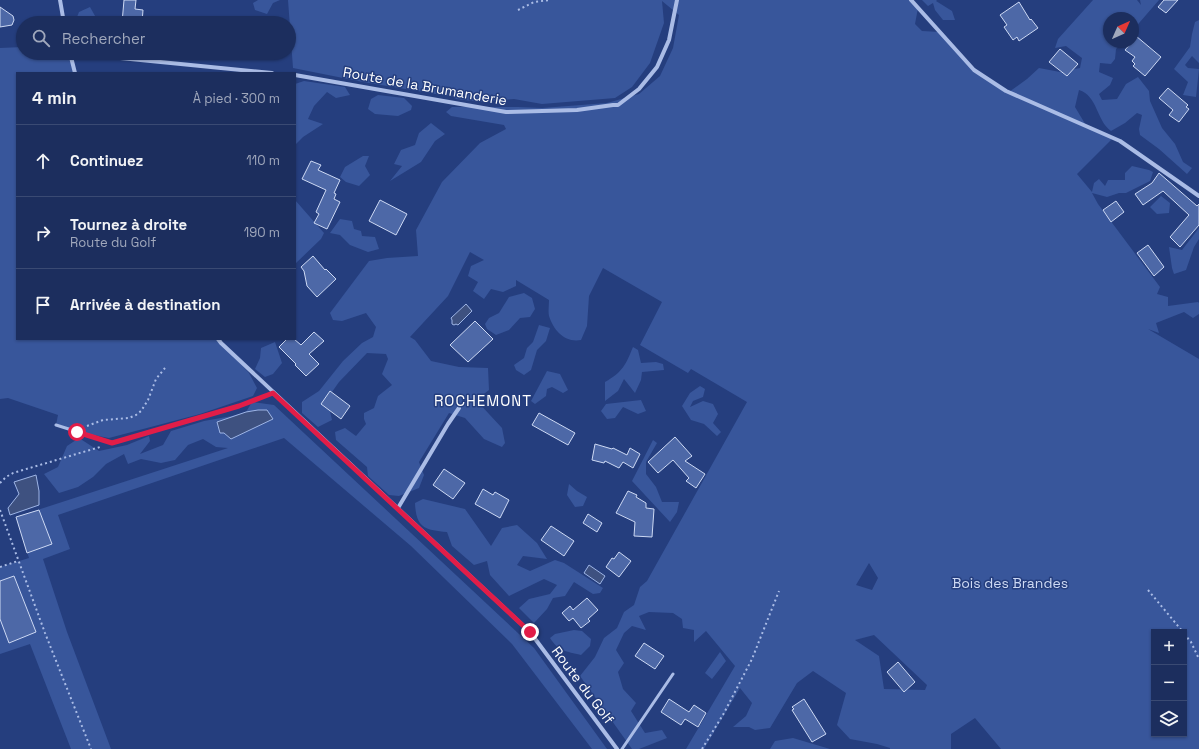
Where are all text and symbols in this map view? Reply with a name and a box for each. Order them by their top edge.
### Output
north arrow [1103,12,1139,48]
search box [16,16,296,60]
icon: search [30,27,52,49]
text: Rechercher [62,29,145,48]
street label: Route de la Brumanderie [342,63,508,109]
text: 4 min [32,87,77,109]
text: À pied · 300 m [193,90,280,107]
icon: ahead [32,150,54,172]
text: Continuez [70,151,143,170]
text: 110 m [246,152,280,169]
text: Tournez à droite [70,215,187,234]
icon: right [32,222,54,244]
text: 190 m [244,224,280,241]
text: Route du Golf [70,234,156,251]
icon: arrive [32,294,54,316]
text: Arrivée à destination [70,295,220,314]
district label: ROCHEMONT [434,391,532,410]
route start [68,423,86,441]
park label: Bois des Brandes [952,574,1068,592]
route end [521,623,539,641]
map controls [1151,629,1187,737]
button: + [1151,629,1187,665]
street label: Route du Golf [548,643,618,727]
button: − [1151,665,1187,701]
button: layers [1151,701,1187,737]

